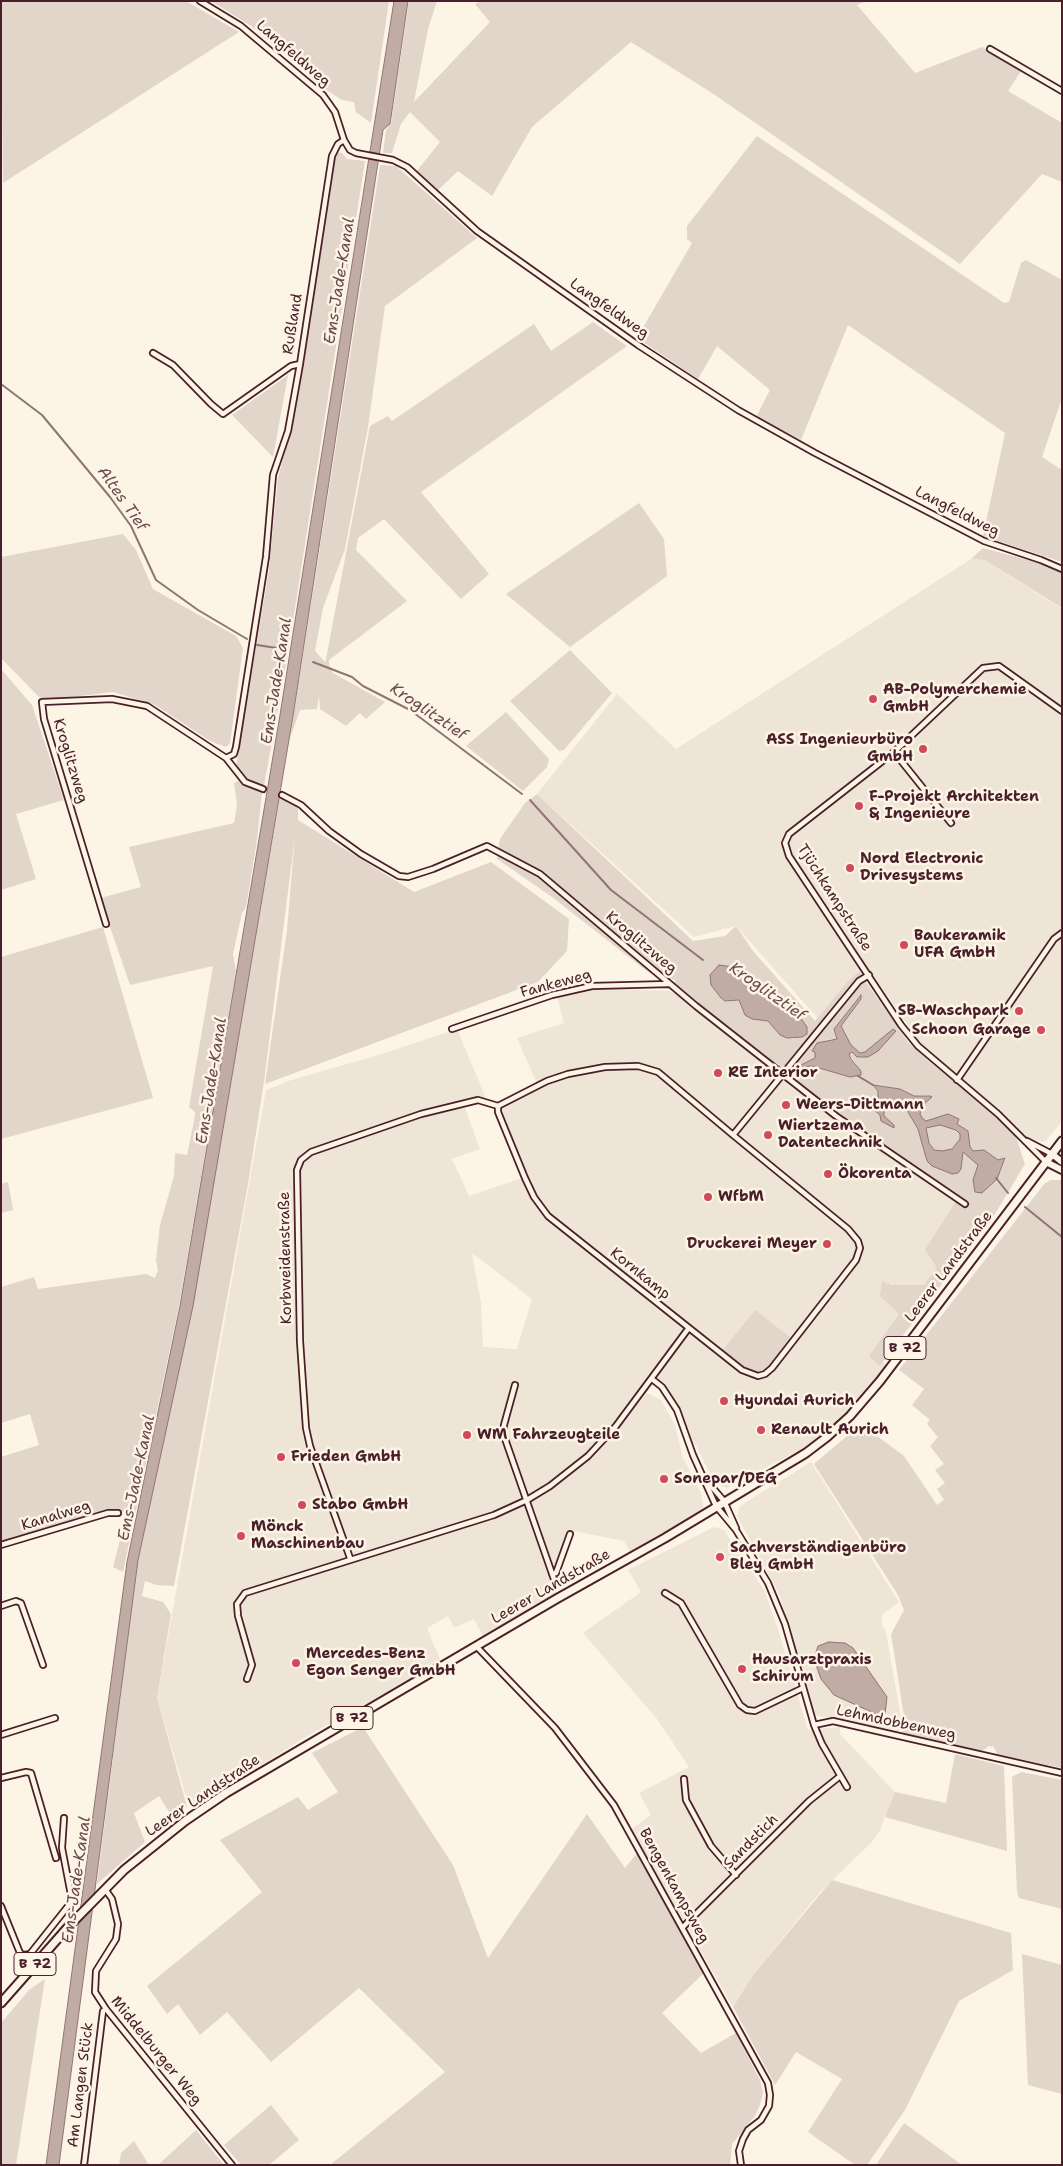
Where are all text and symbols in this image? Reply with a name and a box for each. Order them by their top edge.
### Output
street label: Langfeldweg [252,17,334,91]
water label: Ems-Jade-Kanal [321,216,359,346]
street label: Langfeldweg [566,275,652,343]
street label: Rußland [279,292,307,356]
water label: Altes Tief [93,463,151,535]
street label: Langfeldweg [912,483,1002,541]
water label: Ems-Jade-Kanal [258,616,296,746]
water label: Kroglitztief [386,679,470,745]
place label: AB-Polymerchemie GmbH [883,681,1027,716]
marker: AB-Polymerchemie GmbH [867,693,879,705]
street label: Kroglitzweg [49,716,91,806]
place label: ASS Ingenieurbüro GmbH [766,731,913,766]
marker: ASS Ingenieurbüro GmbH [917,743,929,755]
place label: F-Projekt Architekten & Ingenieure [869,788,1039,823]
marker: F-Projekt Architekten & Ingenieure [853,800,865,812]
street label: Tjüchkampstraße [793,841,875,955]
place label: Nord Electronic Drivesystems [860,850,984,885]
marker: Nord Electronic Drivesystems [844,862,856,874]
street label: Kroglitzweg [602,908,680,978]
place label: Baukeramik UFA GmbH [914,927,1006,962]
marker: Baukeramik UFA GmbH [898,939,910,951]
water label: Kroglitztief [725,959,809,1025]
street label: Fankeweg [518,966,594,1002]
place label: SB-Waschpark [898,1002,1009,1020]
marker: SB-Waschpark [1013,1005,1025,1017]
water label: Ems-Jade-Kanal [193,1016,231,1146]
place label: Schoon Garage [912,1021,1031,1039]
marker: Schoon Garage [1035,1024,1047,1036]
place label: RE Interior [728,1064,818,1082]
marker: RE Interior [712,1067,724,1079]
place label: Weers-Dittmann [796,1096,924,1114]
marker: Weers-Dittmann [780,1099,792,1111]
place label: Wiertzema Datentechnik [778,1117,882,1152]
marker: Wiertzema Datentechnik [762,1129,774,1141]
place label: Ökorenta [838,1165,912,1183]
marker: Ökorenta [822,1168,834,1180]
place label: WfbM [718,1188,764,1206]
marker: WfbM [702,1191,714,1203]
street label: Korbweidenstraße [276,1192,296,1324]
street label: Leerer Landstraße [901,1208,997,1326]
place label: Druckerei Meyer [687,1235,817,1253]
marker: Druckerei Meyer [821,1238,833,1250]
street label: Kornkamp [606,1244,674,1304]
road number: B 72 [884,1336,926,1360]
place label: Hyundai Aurich [734,1392,854,1410]
marker: Hyundai Aurich [718,1395,730,1407]
water label: Ems-Jade-Kanal [114,1413,160,1543]
place label: Renault Aurich [771,1421,889,1439]
marker: Renault Aurich [755,1424,767,1436]
place label: WM Fahrzeugteile [477,1426,620,1444]
marker: WM Fahrzeugteile [461,1429,473,1441]
place label: Frieden GmbH [291,1448,401,1466]
marker: Frieden GmbH [275,1451,287,1463]
place label: Sonepar/DEG [674,1470,777,1488]
marker: Sonepar/DEG [658,1473,670,1485]
place label: Stabo GmbH [312,1496,408,1514]
street label: Kanalweg [19,1497,93,1535]
marker: Stabo GmbH [296,1499,308,1511]
place label: Mönck Maschinenbau [251,1518,365,1553]
marker: Mönck Maschinenbau [235,1530,247,1542]
place label: Sachverständigenbüro Bley GmbH [730,1539,906,1574]
street label: Leerer Landstraße [488,1546,614,1628]
marker: Sachverständigenbüro Bley GmbH [714,1551,726,1563]
place label: Mercedes-Benz Egon Senger GmbH [306,1645,456,1680]
place label: Hausarztpraxis Schirum [752,1651,872,1686]
marker: Mercedes-Benz Egon Senger GmbH [290,1657,302,1669]
marker: Hausarztpraxis Schirum [736,1663,748,1675]
street label: Lehmdobbenweg [834,1702,958,1744]
road number: B 72 [331,1706,373,1730]
street label: Leerer Landstraße [142,1751,264,1841]
street label: Sandstich [720,1811,782,1873]
water label: Ems-Jade-Kanal [59,1815,95,1945]
street label: Bengenkampsweg [635,1825,713,1947]
road number: B 72 [14,1952,56,1976]
street label: Middelburger Weg [107,1993,205,2109]
street label: Am Langen Stück [64,2021,98,2149]

